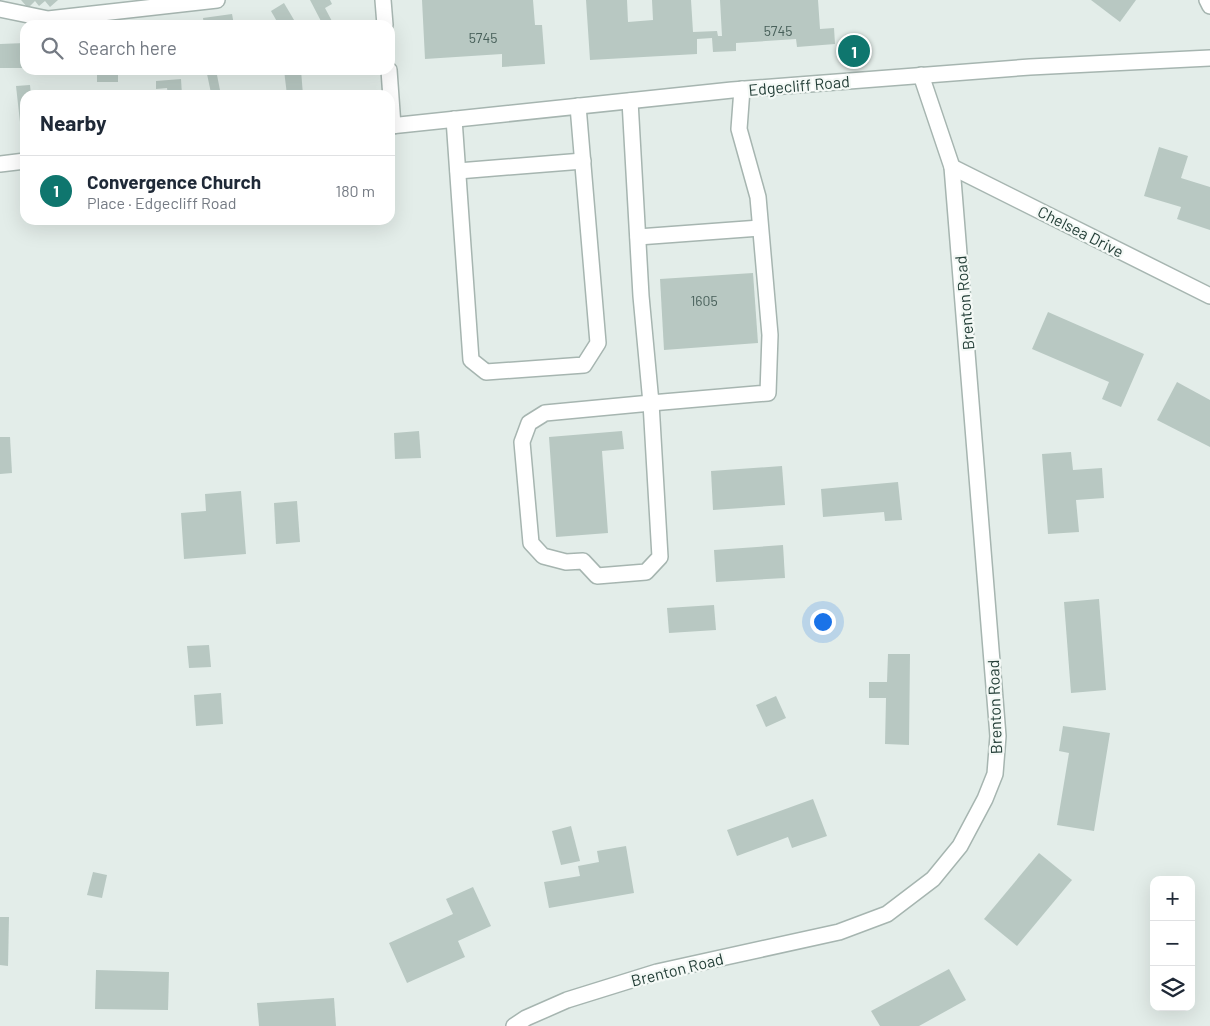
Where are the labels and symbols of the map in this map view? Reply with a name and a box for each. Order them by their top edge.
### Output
house number: 5745 [764,22,792,39]
house number: 5745 [469,29,497,46]
pin: 1 [838,32,870,70]
street label: Edgecliff Road [748,71,850,99]
street label: Chelsea Drive [1035,201,1127,261]
street label: Brenton Road [950,255,978,351]
house number: 1605 [690,292,718,309]
your location [810,609,836,635]
street label: Brenton Road [983,659,1005,755]
street label: Brenton Road [629,948,725,990]

